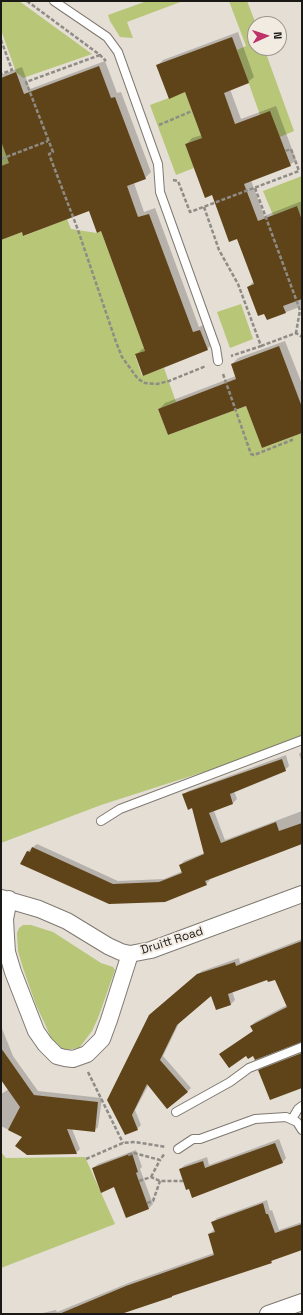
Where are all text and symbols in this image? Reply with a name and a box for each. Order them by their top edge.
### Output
north arrow [247,16,287,56]
text: N [271,31,285,39]
street label: Druitt Road [139,924,205,958]

